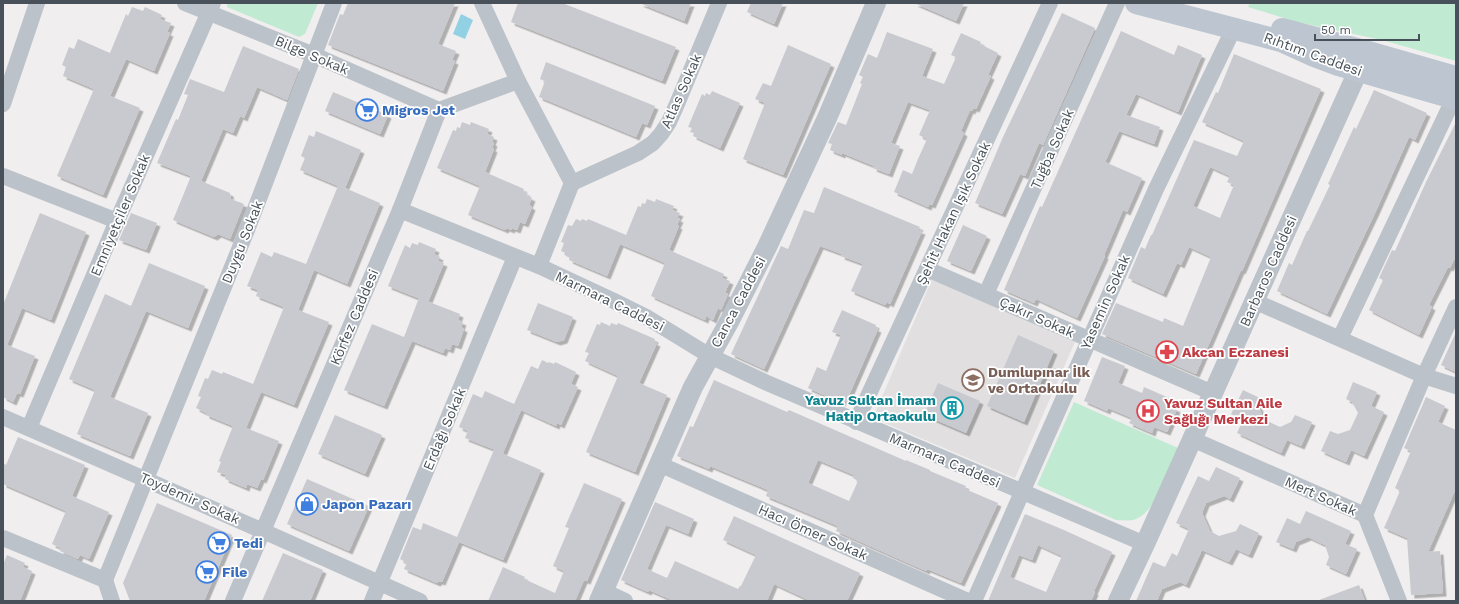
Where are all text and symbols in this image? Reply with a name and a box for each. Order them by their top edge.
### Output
scale bar [1315,16,1419,42]
text: 50 m [1321,23,1351,37]
street label: Rıhtım Caddesi [1262,29,1364,79]
street label: Bilge Sokak [273,32,351,78]
street label: Atlas Sokak [657,51,705,131]
supermarket icon: Migros Jet [354,97,380,123]
place label: Migros Jet [382,102,455,118]
street label: Tuğba Sokak [1027,106,1077,191]
street label: Şehit Hakan Işık Sokak [913,139,993,287]
street label: Emniyetçiler Sokak [87,152,153,278]
street label: Duygu Sokak [218,198,266,286]
street label: Barbaros Caddesi [1236,213,1300,329]
street label: Yasemin Sokak [1077,252,1133,352]
street label: Canca Caddesi [707,254,769,350]
street label: Körfez Caddesi [327,267,381,367]
street label: Marmara Caddesi [553,268,667,334]
street label: Çakır Sokak [997,293,1077,341]
pharmacy icon: Akcan Eczanesi [1154,339,1180,365]
place label: Akcan Eczanesi [1182,344,1289,360]
place label: Dumlupınar İlk ve Ortaokulu [987,364,1091,396]
school or university icon: Dumlupınar İlk ve Ortaokulu [960,367,986,393]
street label: Erdağı Sokak [419,385,469,473]
place label: Yavuz Sultan İmam Hatip Ortaokulu [805,392,936,424]
building icon: Yavuz Sultan İmam Hatip Ortaokulu [939,395,965,421]
place label: Yavuz Sultan Aile Sağlığı Merkezi [1164,395,1282,427]
hospital icon: Yavuz Sultan Aile Sağlığı Merkezi [1135,398,1161,424]
street label: Marmara Caddesi [887,429,1003,491]
street label: Toydemir Sokak [138,469,242,527]
street label: Mert Sokak [1283,473,1359,519]
shop icon: Japon Pazarı [294,491,320,517]
place label: Japon Pazarı [322,496,411,512]
street label: Hacı Ömer Sokak [756,501,870,563]
supermarket icon: Tedi [206,530,232,556]
place label: Tedi [234,535,263,551]
supermarket icon: File [194,559,220,585]
place label: File [222,564,247,580]

